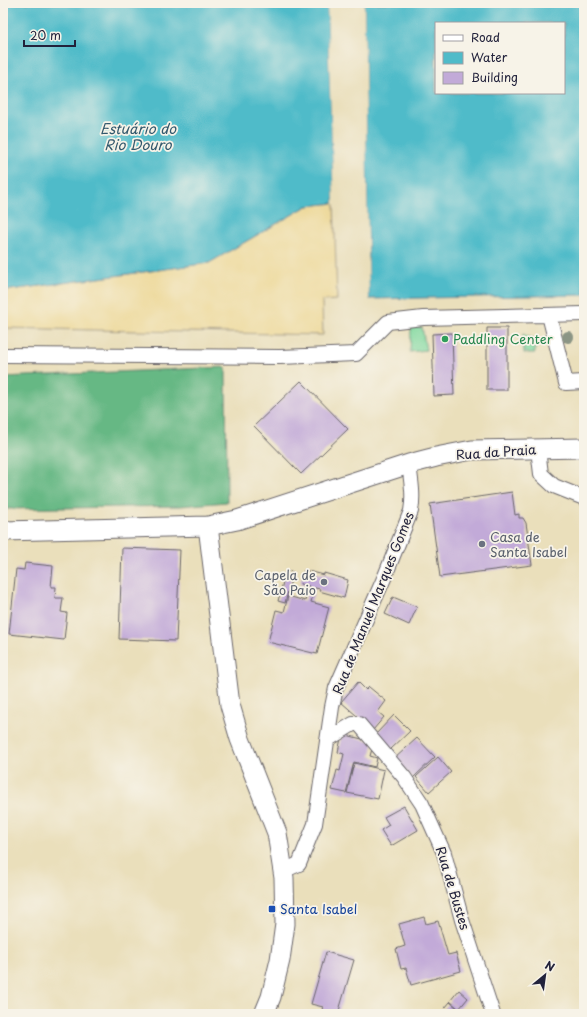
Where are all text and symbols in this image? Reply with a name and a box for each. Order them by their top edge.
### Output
scale bar [24,22,75,48]
legend [435,22,565,94]
text: 20 m [30,26,61,44]
text: Road [471,28,500,46]
text: Water [471,48,508,66]
text: Building [471,68,518,86]
water label: Estuário do Rio Douro [100,118,177,155]
place label: Paddling Center [453,329,554,348]
marker: Paddling Center [440,334,450,344]
street label: Rua da Praia [455,439,538,464]
street label: Rua de Manuel Marques Gomes [327,509,418,697]
place label: Casa de Santa Isabel [490,527,567,561]
marker: Casa de Santa Isabel [477,539,487,549]
place label: Capela de São Paio [254,565,316,599]
marker: Capela de São Paio [319,577,329,587]
street label: Rua de Bustes [432,844,475,932]
place label: Santa Isabel [280,899,357,918]
marker: Santa Isabel [267,904,277,914]
north arrow [525,955,565,995]
text: N [542,956,558,976]

